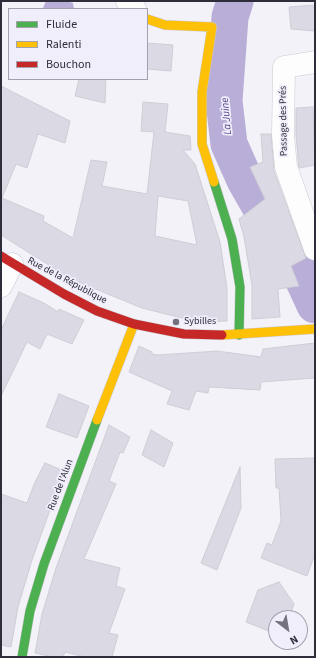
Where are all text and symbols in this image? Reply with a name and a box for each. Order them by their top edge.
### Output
legend [8,8,148,80]
text: Fluide [46,16,77,33]
text: Ralenti [46,36,81,53]
text: Bouchon [46,56,91,73]
street label: Passage des Prés [277,86,291,156]
water label: La Juine [219,97,235,135]
street label: Rue de la République [25,255,109,307]
place label: Sybilles [184,316,216,328]
marker: Sybilles [171,317,181,327]
street label: Rue de l'Alun [46,458,76,512]
north arrow [268,610,308,650]
text: N [287,632,301,648]

